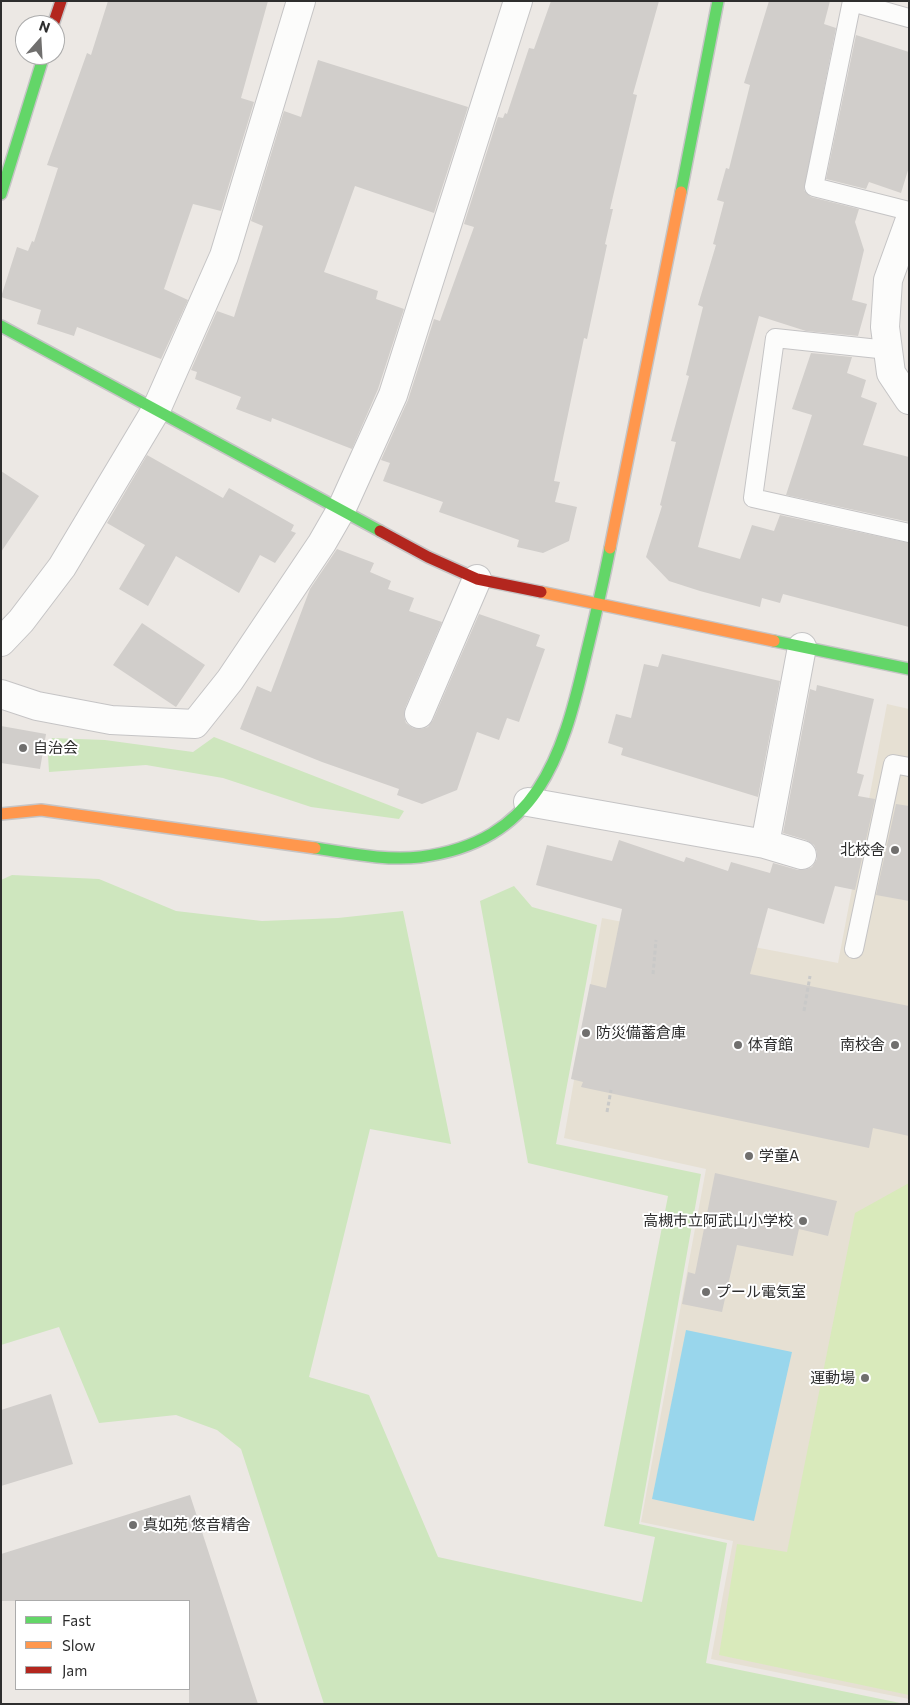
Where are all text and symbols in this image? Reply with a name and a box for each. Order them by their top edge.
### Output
north arrow [15,15,65,65]
text: N [37,17,52,36]
place label: 自治会 [33,739,78,757]
marker: 自治会 [17,742,29,754]
place label: 北校舎 [840,841,885,859]
marker: 北校舎 [889,844,901,856]
place label: 防災備蓄倉庫 [596,1024,686,1042]
marker: 防災備蓄倉庫 [580,1027,592,1039]
place label: 体育館 [748,1036,793,1054]
place label: 南校舎 [840,1036,885,1054]
marker: 体育館 [732,1039,744,1051]
marker: 南校舎 [889,1039,901,1051]
place label: 学童A [759,1147,799,1165]
marker: 学童A [743,1150,755,1162]
place label: 高槻市立阿武山小学校 [643,1212,793,1230]
marker: 高槻市立阿武山小学校 [797,1215,809,1227]
place label: プール電気室 [716,1283,806,1301]
marker: プール電気室 [700,1286,712,1298]
place label: 運動場 [810,1369,855,1387]
marker: 運動場 [859,1372,871,1384]
place label: 真如苑 悠音精舎 [143,1516,251,1534]
marker: 真如苑 悠音精舎 [127,1519,139,1531]
legend [15,1600,190,1690]
text: Fast [62,1611,91,1629]
text: Slow [62,1636,95,1654]
text: Jam [62,1661,87,1679]

